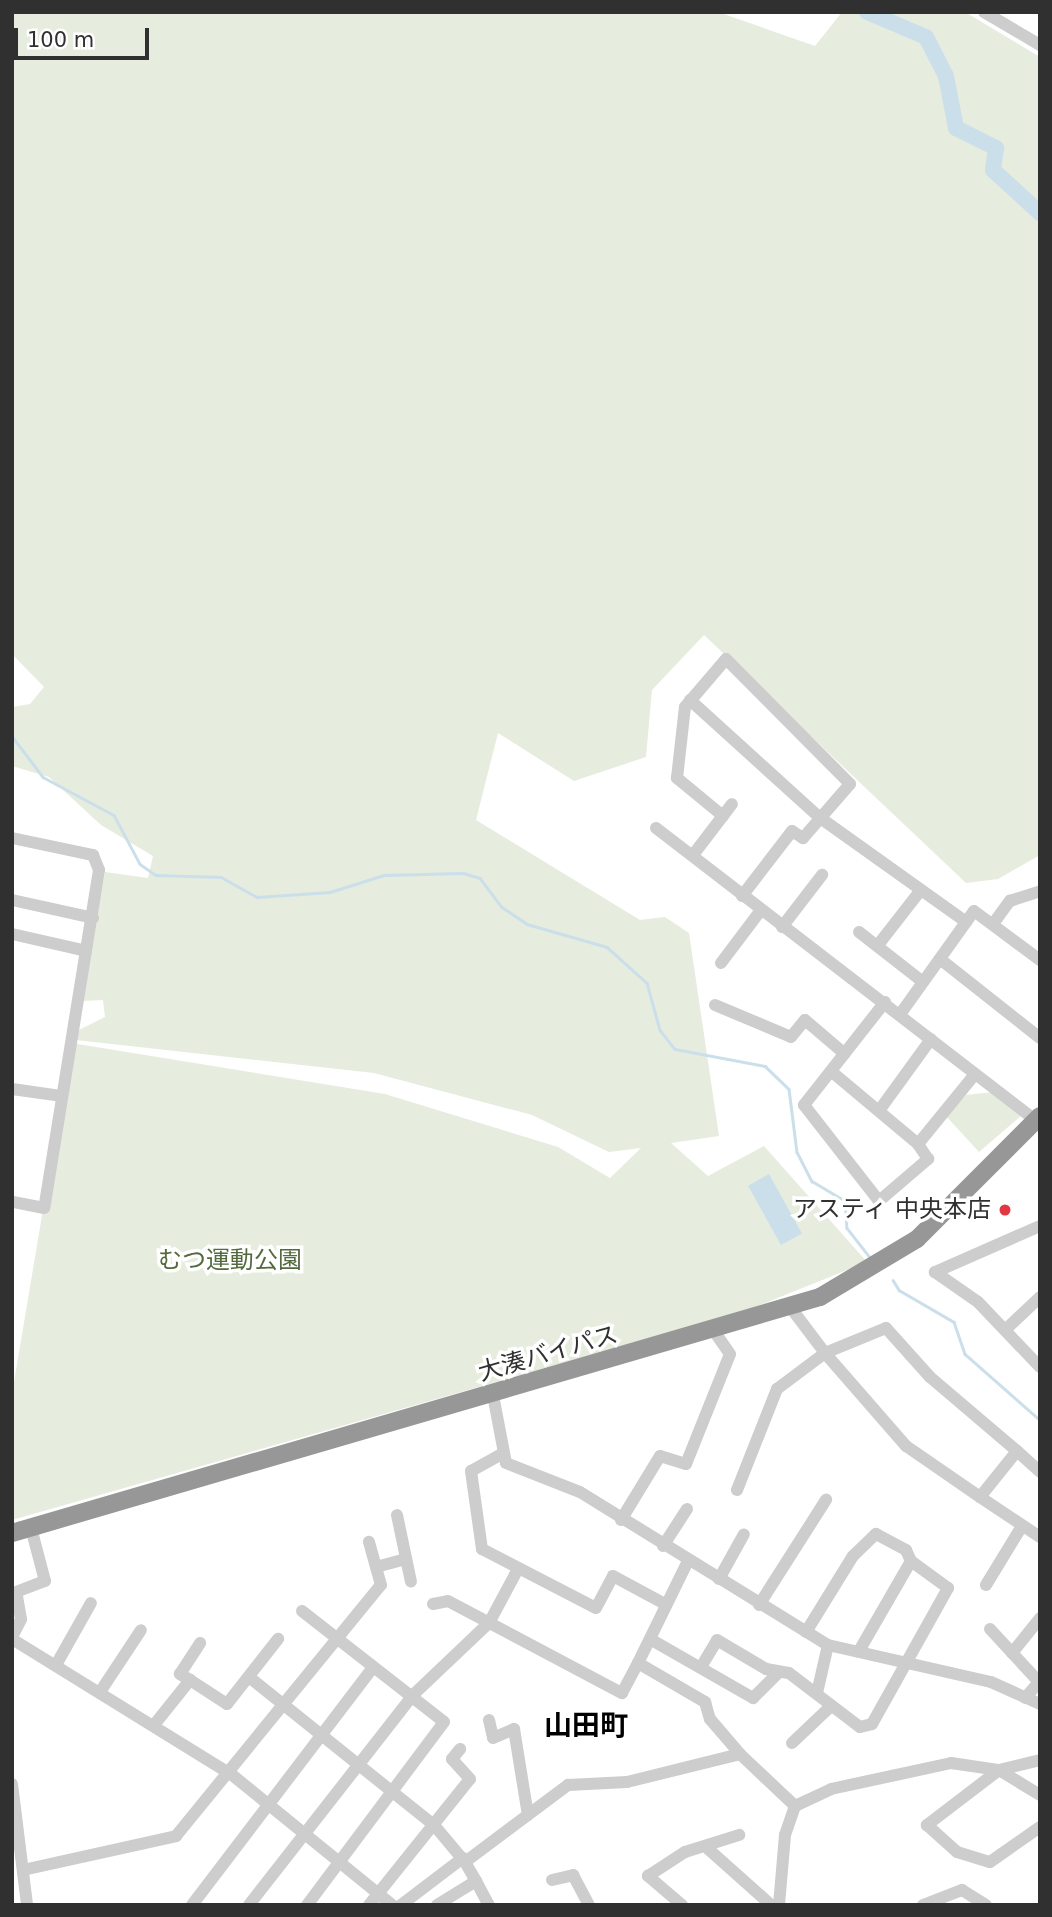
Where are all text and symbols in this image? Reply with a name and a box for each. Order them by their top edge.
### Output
scale bar [18,14,152,58]
text: 100 m [27,28,94,52]
place label: アスティ 中央本店 [791,1196,991,1224]
marker: アスティ 中央本店 [997,1202,1013,1218]
park label: むつ運動公園 [158,1247,302,1275]
street label: 大湊バイパス [475,1320,621,1388]
district label: 山田町 [544,1709,628,1743]

